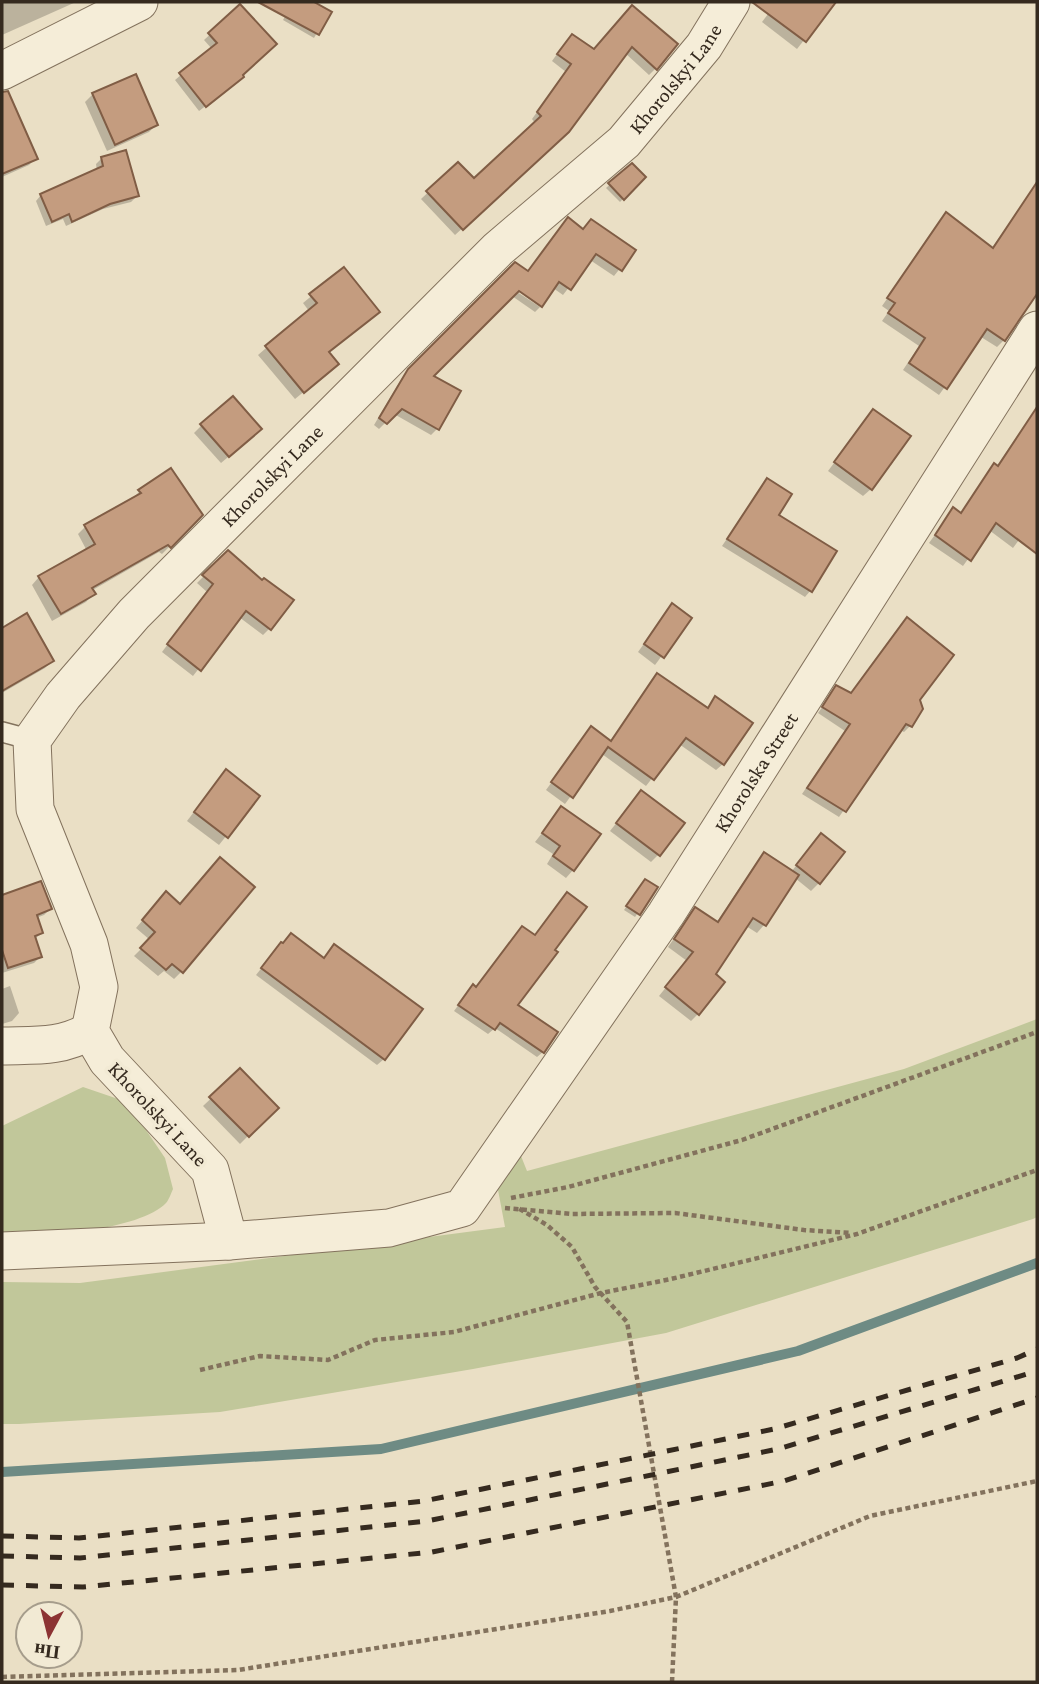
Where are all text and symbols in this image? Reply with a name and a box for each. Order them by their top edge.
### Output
street label: Khorolskyi Lane [624,19,727,139]
street label: Khorolskyi Lane [216,420,328,532]
street label: Khorolska Street [709,707,804,837]
street label: Khorolskyi Lane [103,1057,213,1171]
north arrow [14,1600,84,1670]
text: Пн [33,1639,61,1663]

